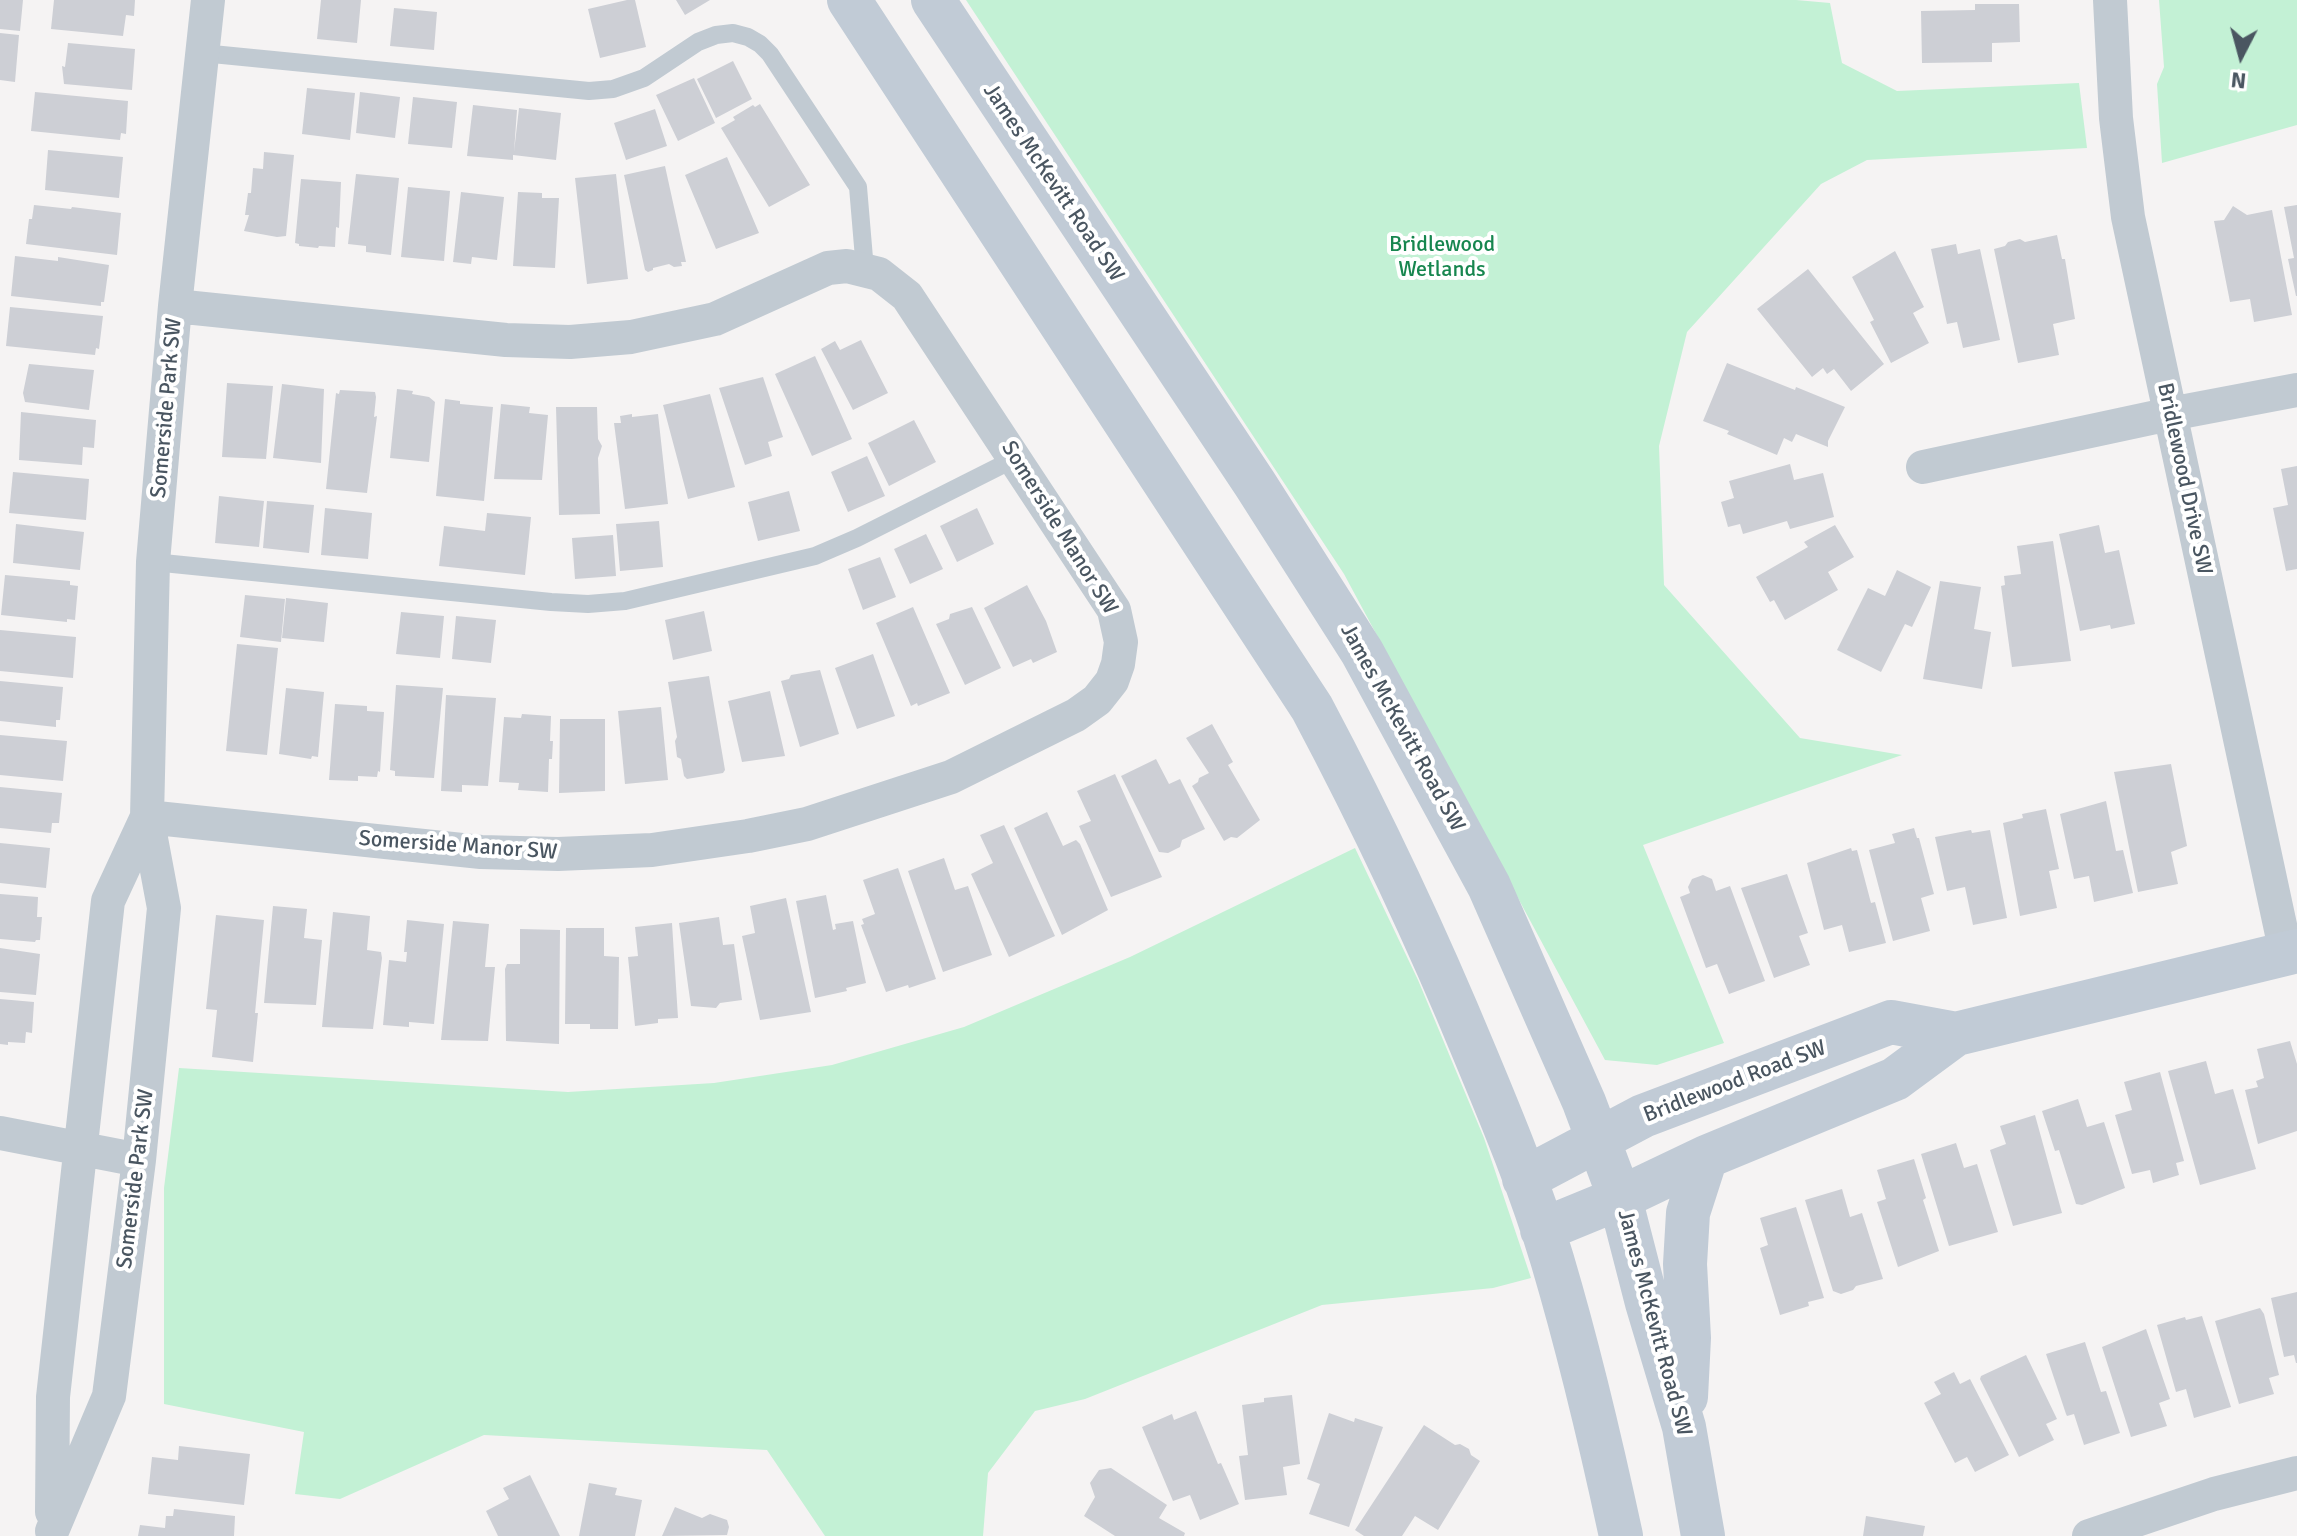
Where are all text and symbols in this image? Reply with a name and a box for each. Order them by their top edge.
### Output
north arrow [2201,16,2281,96]
text: N [2229,66,2247,95]
street label: James McKevitt Road SW [977,79,1129,287]
park label: Bridlewood Wetlands [1389,232,1495,284]
street label: Somerside Park SW [146,317,188,499]
street label: Bridlewood Drive SW [2151,381,2217,577]
street label: Somerside Manor SW [995,437,1123,619]
street label: James McKevitt Road SW [1334,620,1470,836]
street label: Somerside Manor SW [358,826,558,866]
street label: Bridlewood Road SW [1640,1035,1830,1129]
street label: Somerside Park SW [112,1088,160,1270]
street label: James McKevitt Road SW [1611,1207,1697,1439]

